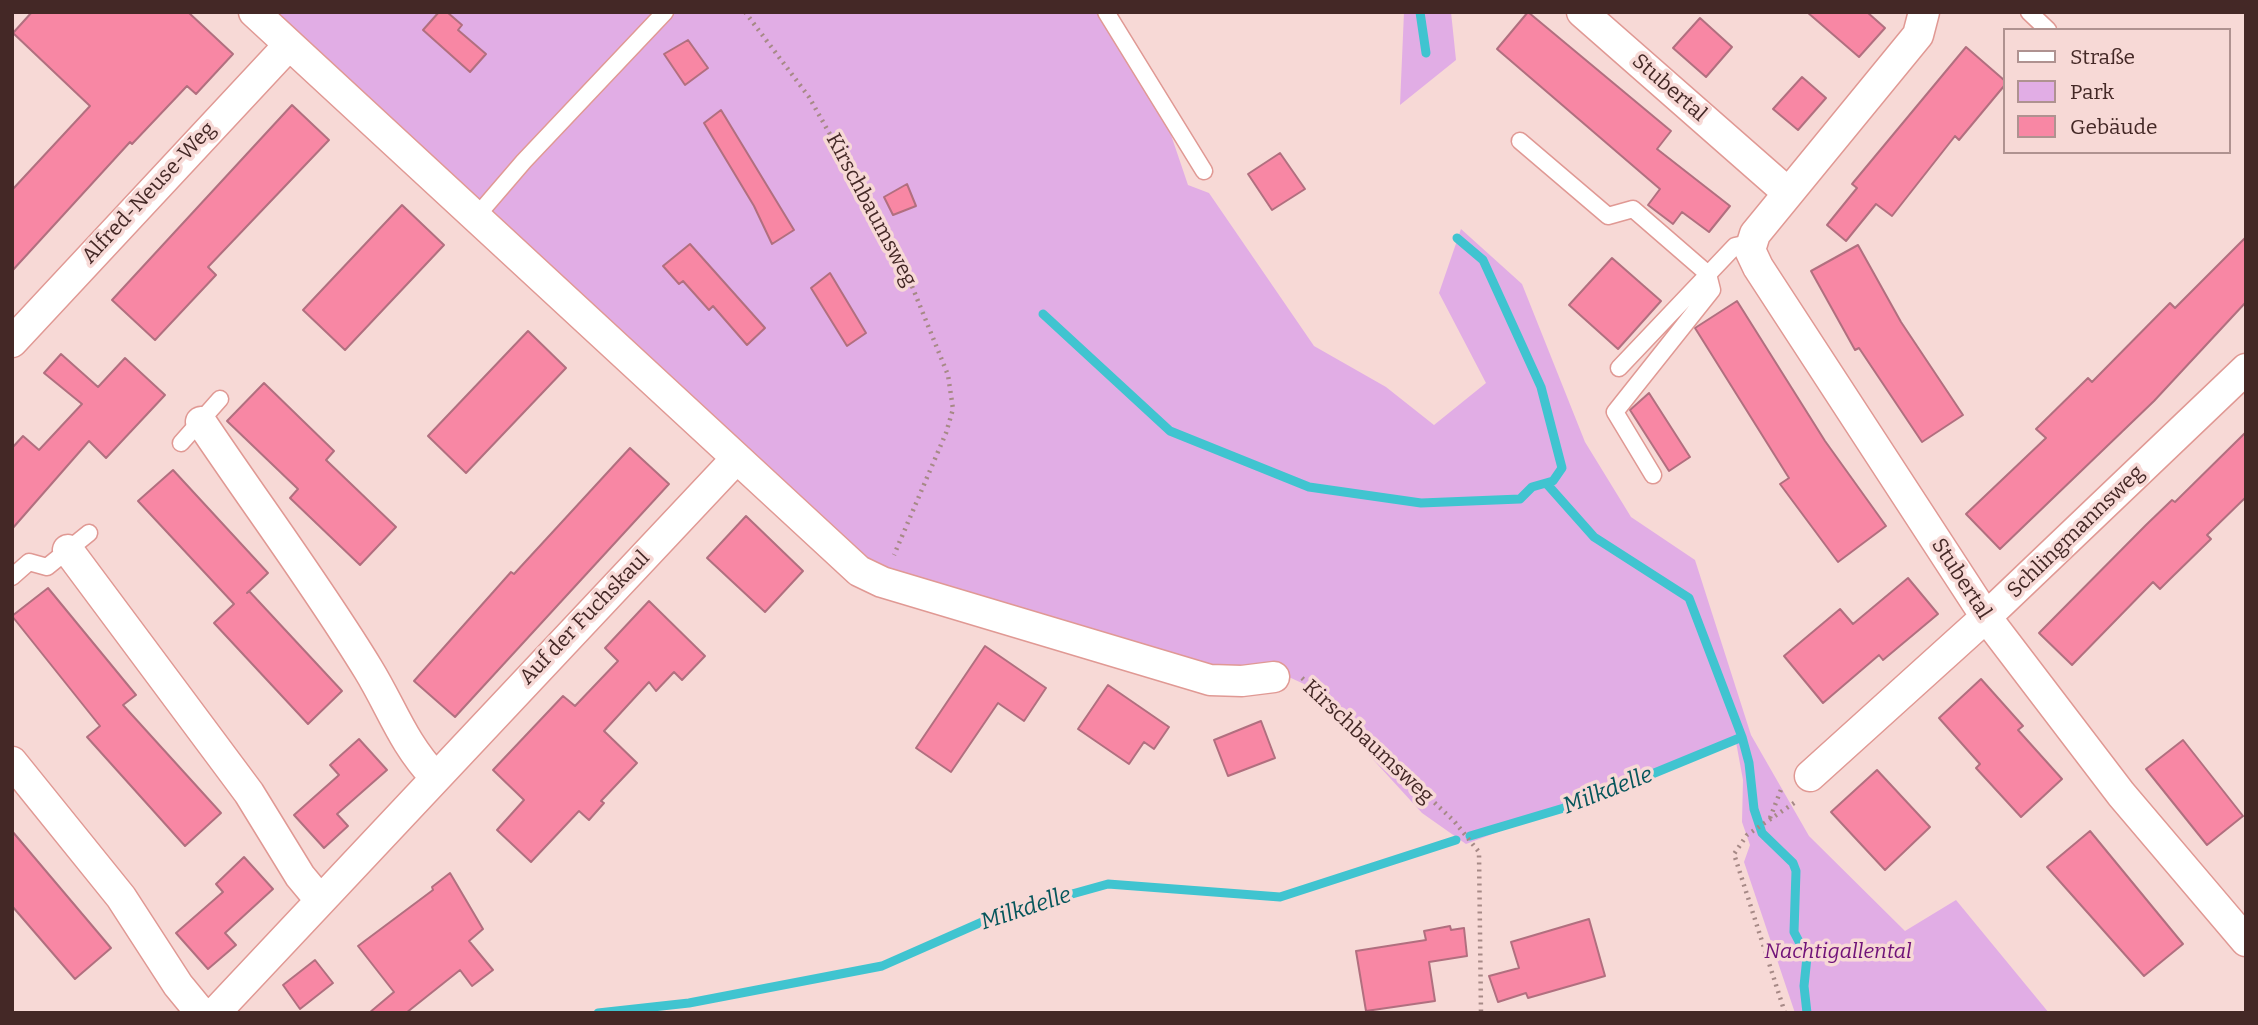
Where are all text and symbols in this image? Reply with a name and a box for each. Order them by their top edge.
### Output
legend [2002,28,2230,154]
text: Straße [2070,44,2135,70]
street label: Stubertal [1626,49,1712,127]
text: Park [2070,79,2114,105]
text: Gebäude [2070,114,2158,140]
street label: Alfred-Neuse-Weg [77,117,221,269]
street label: Kirschbaumsweg [820,129,922,291]
street label: Schlingmannsweg [2002,460,2150,604]
street label: Stubertal [1926,534,1996,624]
street label: Auf der Fuchskaul [515,546,655,690]
street label: Kirschbaumsweg [1297,675,1439,809]
water label: Milkdelle [1559,761,1657,821]
water label: Milkdelle [977,881,1075,937]
park label: Nachtigallental [1764,939,1912,965]

